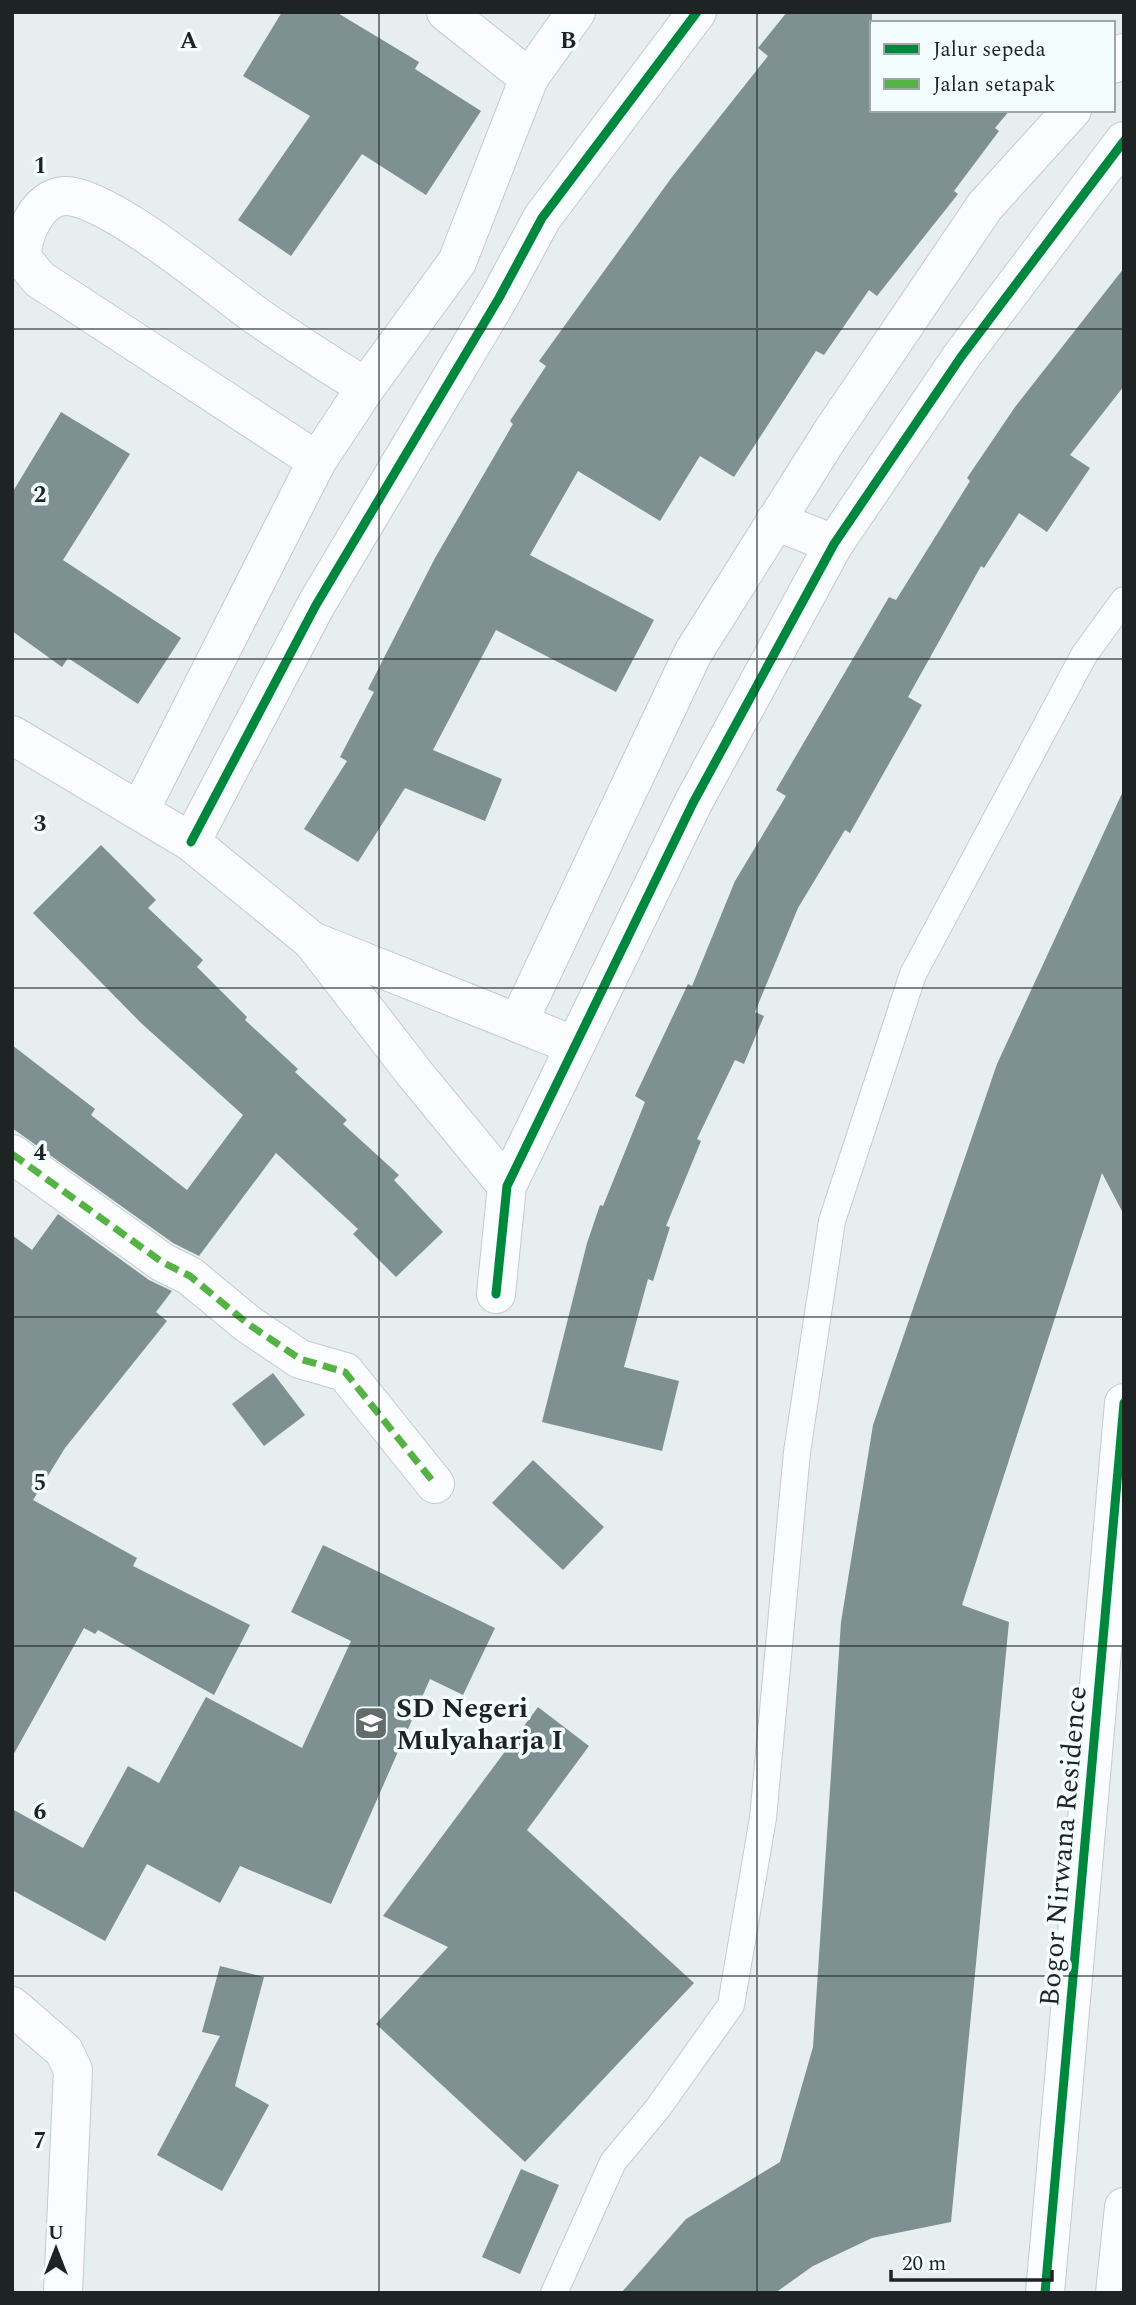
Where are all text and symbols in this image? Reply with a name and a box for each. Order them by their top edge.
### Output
legend [870,21,1115,112]
text: A [180,24,198,59]
text: B [560,24,576,59]
text: Jalur sepeda [933,34,1046,66]
text: Jalan setapak [933,69,1056,101]
text: 1 [34,149,46,184]
text: 2 [34,478,47,513]
text: 3 [34,807,47,842]
text: 4 [34,1136,47,1171]
text: 5 [34,1466,46,1501]
street label: Bogor Nirwana Residence [1028,1684,1099,2008]
place label: SD Negeri Mulyaharja I [396,1687,563,1762]
school or university icon: SD Negeri Mulyaharja I [352,1704,390,1742]
text: 6 [34,1795,47,1830]
text: 7 [34,2124,46,2159]
north arrow [21,2214,91,2284]
text: U [48,2219,64,2248]
scale bar [891,2238,1052,2282]
text: 20 m [902,2248,946,2280]

